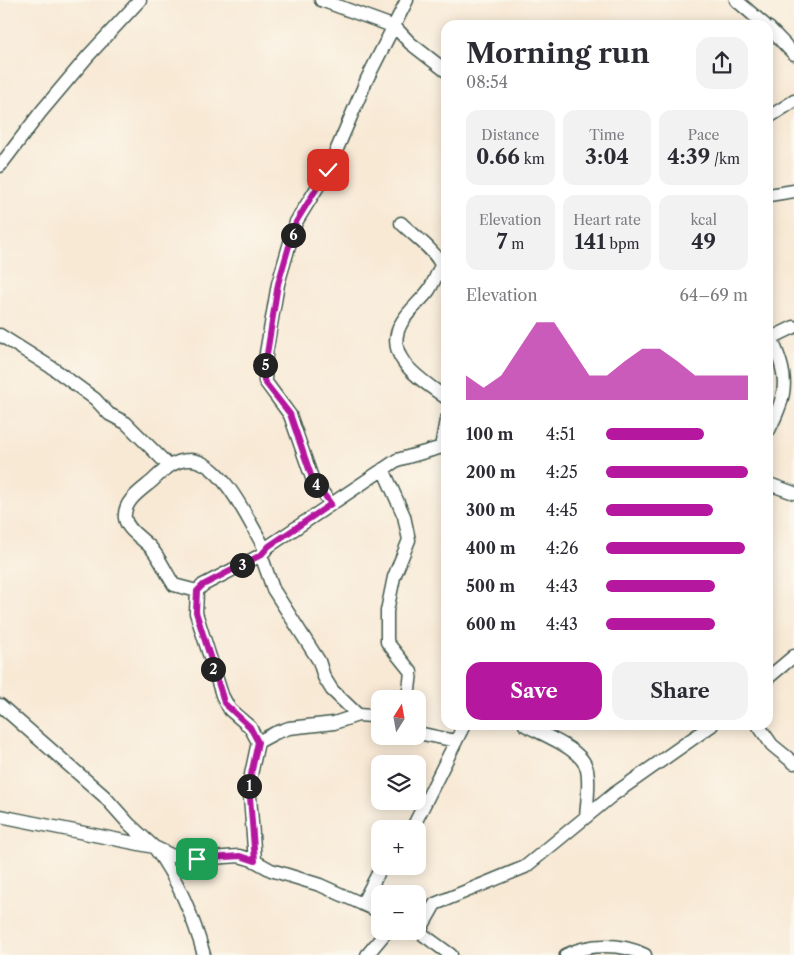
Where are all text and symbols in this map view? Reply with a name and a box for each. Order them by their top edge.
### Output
text: Morning run [466,36,650,70]
button: share [696,37,748,89]
text: 08:54 [466,72,508,92]
text: Distance [481,126,539,144]
text: Time [589,126,625,144]
text: Pace [688,126,719,144]
text: 0.66 [476,144,520,169]
text: 3:04 [585,144,629,169]
text: 4:39 [667,144,710,169]
pin [307,149,349,191]
text: km [520,150,545,168]
text: /km [710,150,740,168]
icon: check [314,156,342,184]
text: Elevation [479,211,542,229]
text: Heart rate [573,211,641,229]
text: kcal [690,211,717,229]
pin: 6 [280,222,306,248]
text: 6 [289,226,298,244]
text: 7 [496,229,507,254]
text: 141 [574,229,606,254]
text: 49 [691,229,716,254]
text: m [507,235,524,253]
text: bpm [606,235,640,253]
text: Elevation [466,285,537,305]
text: 64–69 m [680,285,748,305]
pin: 5 [252,352,278,378]
text: 5 [262,356,269,374]
text: 100 m [466,424,513,444]
text: 4:51 [546,424,575,444]
text: 200 m [466,462,516,482]
text: 4:25 [546,462,578,482]
pin: 4 [304,472,328,498]
text: 4 [312,476,321,494]
text: 300 m [466,500,515,520]
text: 4:45 [546,500,578,520]
text: 400 m [466,538,516,558]
text: 4:26 [546,538,578,558]
pin: 3 [230,552,254,578]
text: 3 [239,556,246,574]
text: 500 m [466,576,515,596]
text: 4:43 [546,576,578,596]
text: 600 m [466,614,516,634]
text: 4:43 [546,614,578,634]
pin: 2 [200,656,226,682]
text: 2 [209,660,218,678]
button: Save [466,662,602,720]
button: Share [612,662,748,720]
north arrow [371,690,426,745]
map controls [371,690,426,940]
button: layers [371,755,426,810]
pin: 1 [236,774,262,798]
text: 1 [246,777,253,795]
button: + [371,820,426,875]
pin [176,838,218,880]
icon: arrive [183,845,211,873]
button: − [371,885,426,940]

